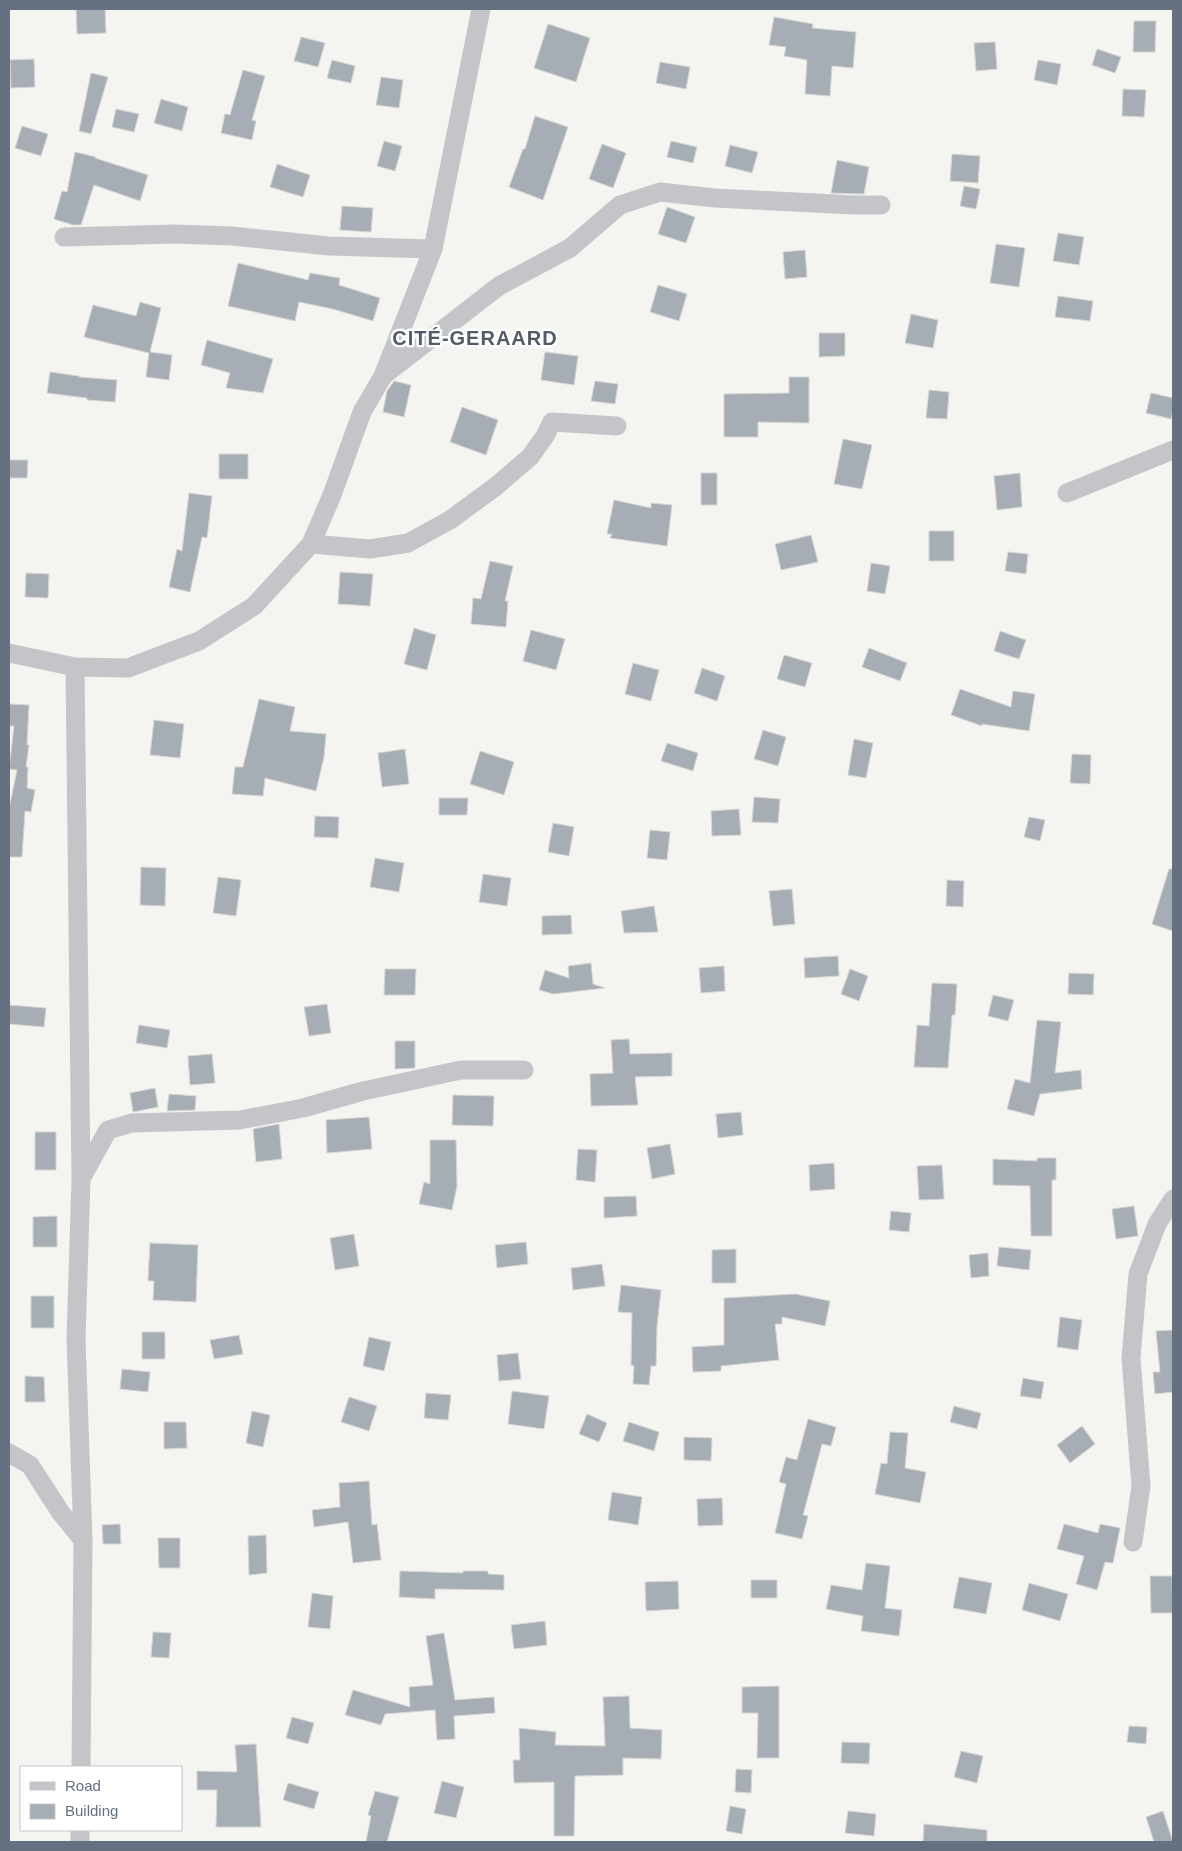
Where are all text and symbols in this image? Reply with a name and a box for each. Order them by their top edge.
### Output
district label: CITÉ-GERAARD [392,327,558,349]
legend [20,1766,182,1831]
text: Road [65,1777,101,1794]
text: Building [65,1802,118,1819]

